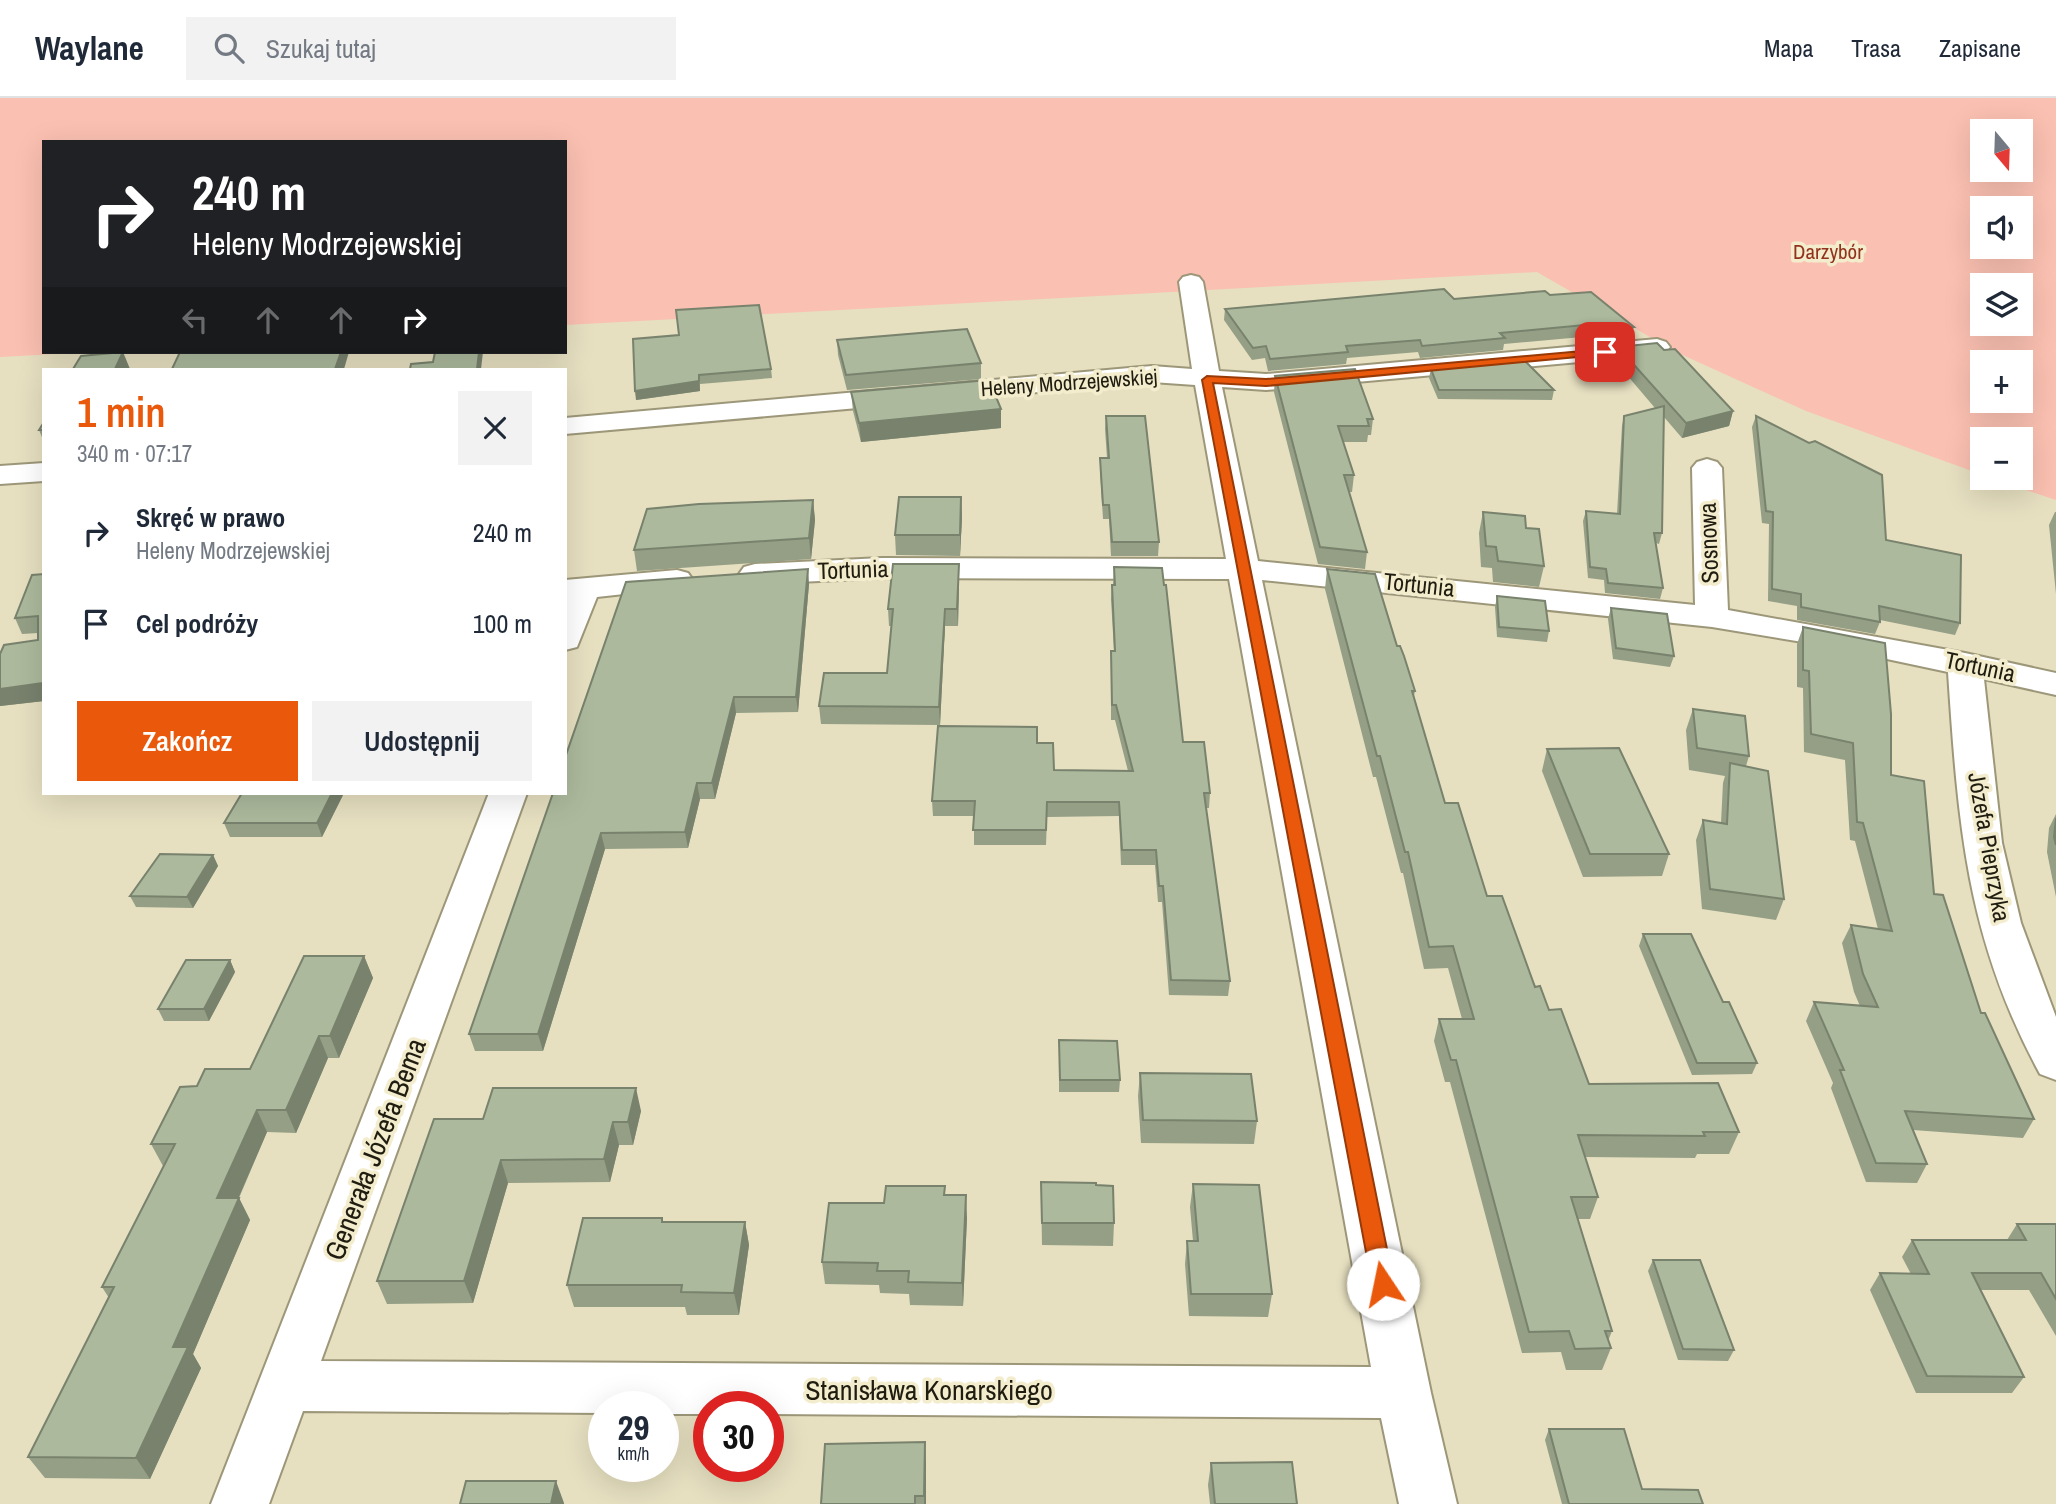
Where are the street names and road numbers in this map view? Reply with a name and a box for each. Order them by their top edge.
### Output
street label: Heleny Modrzejewskiej [980,362,1158,403]
street label: Sosnowa [1691,502,1725,584]
street label: Tortunia [817,552,889,586]
street label: Tortunia [1382,564,1456,604]
street label: Tortunia [1942,643,2018,689]
street label: Józefa Pieprzyka [1961,770,2019,924]
street label: Generała Józefa Bema [315,1032,435,1265]
street label: Stanisława Konarskiego [805,1371,1053,1409]

